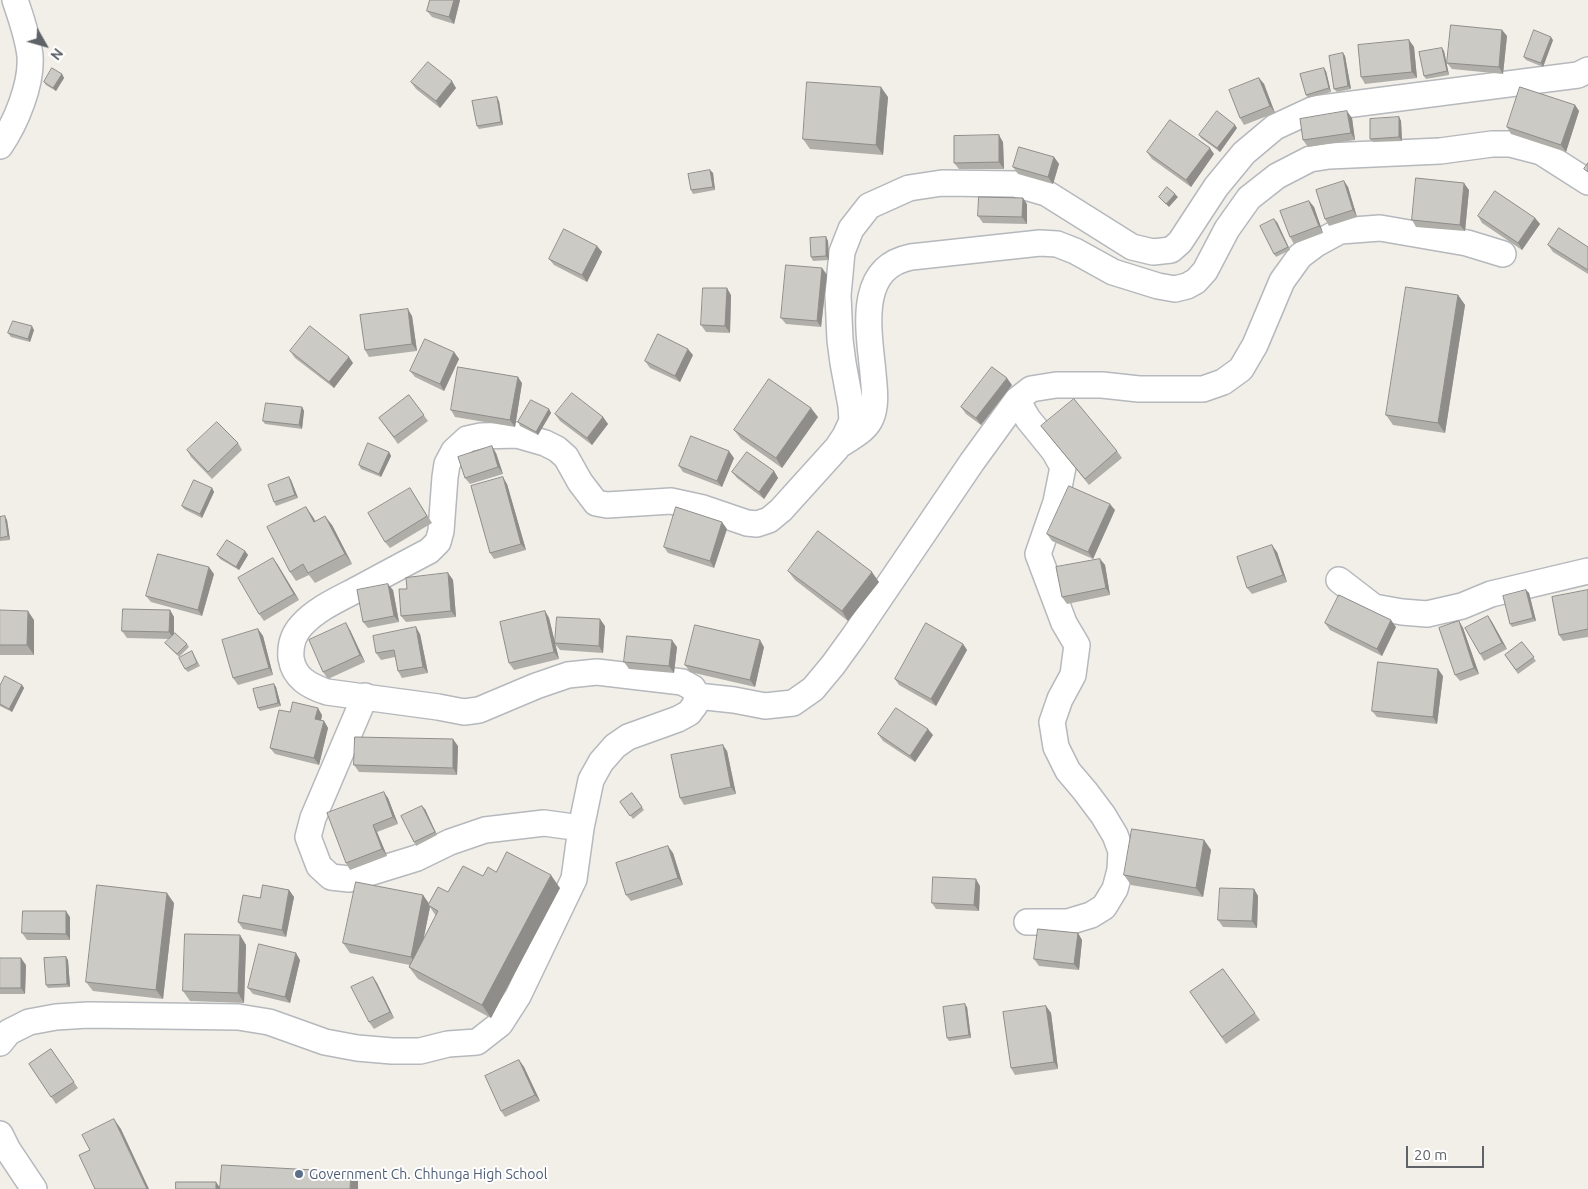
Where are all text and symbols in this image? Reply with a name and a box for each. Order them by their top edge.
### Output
north arrow [20,20,70,70]
text: N [47,45,66,63]
scale bar [1408,1136,1486,1168]
text: 20 m [1414,1146,1447,1163]
place label: Government Ch. Chhunga High School [309,1166,547,1182]
marker: Government Ch. Chhunga High School [293,1168,305,1180]

